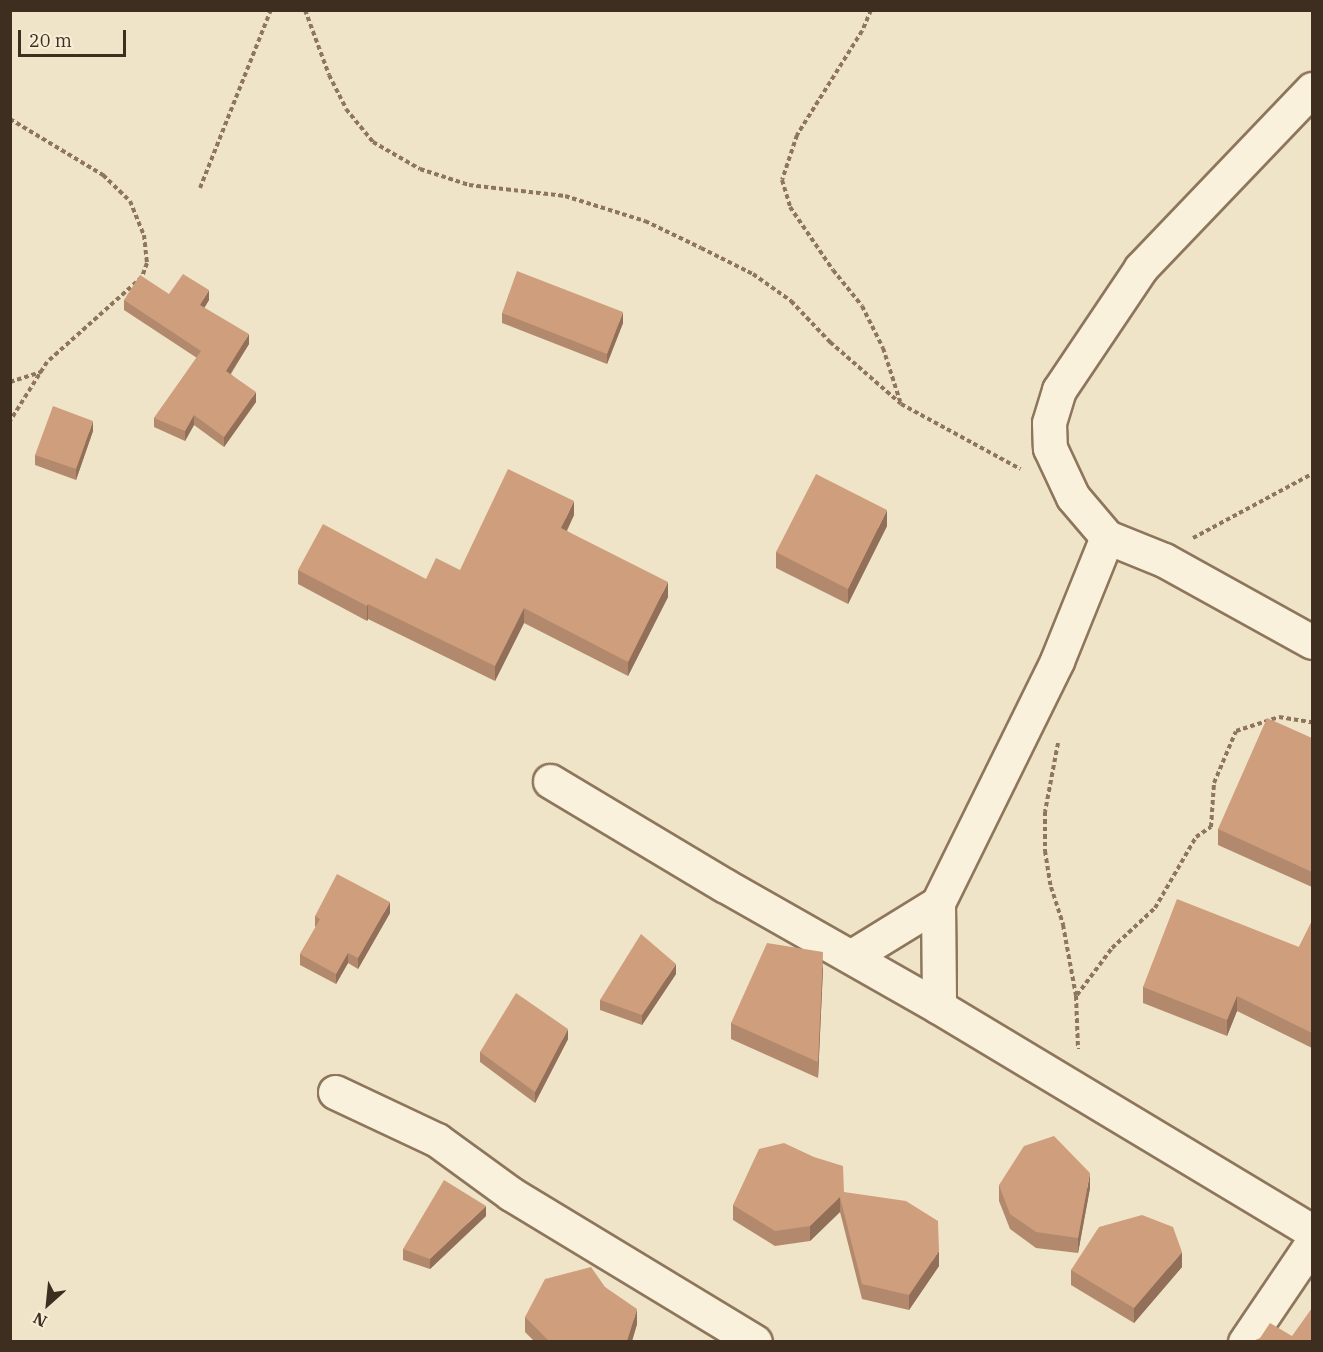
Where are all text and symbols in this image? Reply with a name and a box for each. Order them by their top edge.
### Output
scale bar [21,18,129,56]
text: 20 m [29,29,72,52]
north arrow [18,1274,78,1334]
text: N [30,1308,50,1332]

